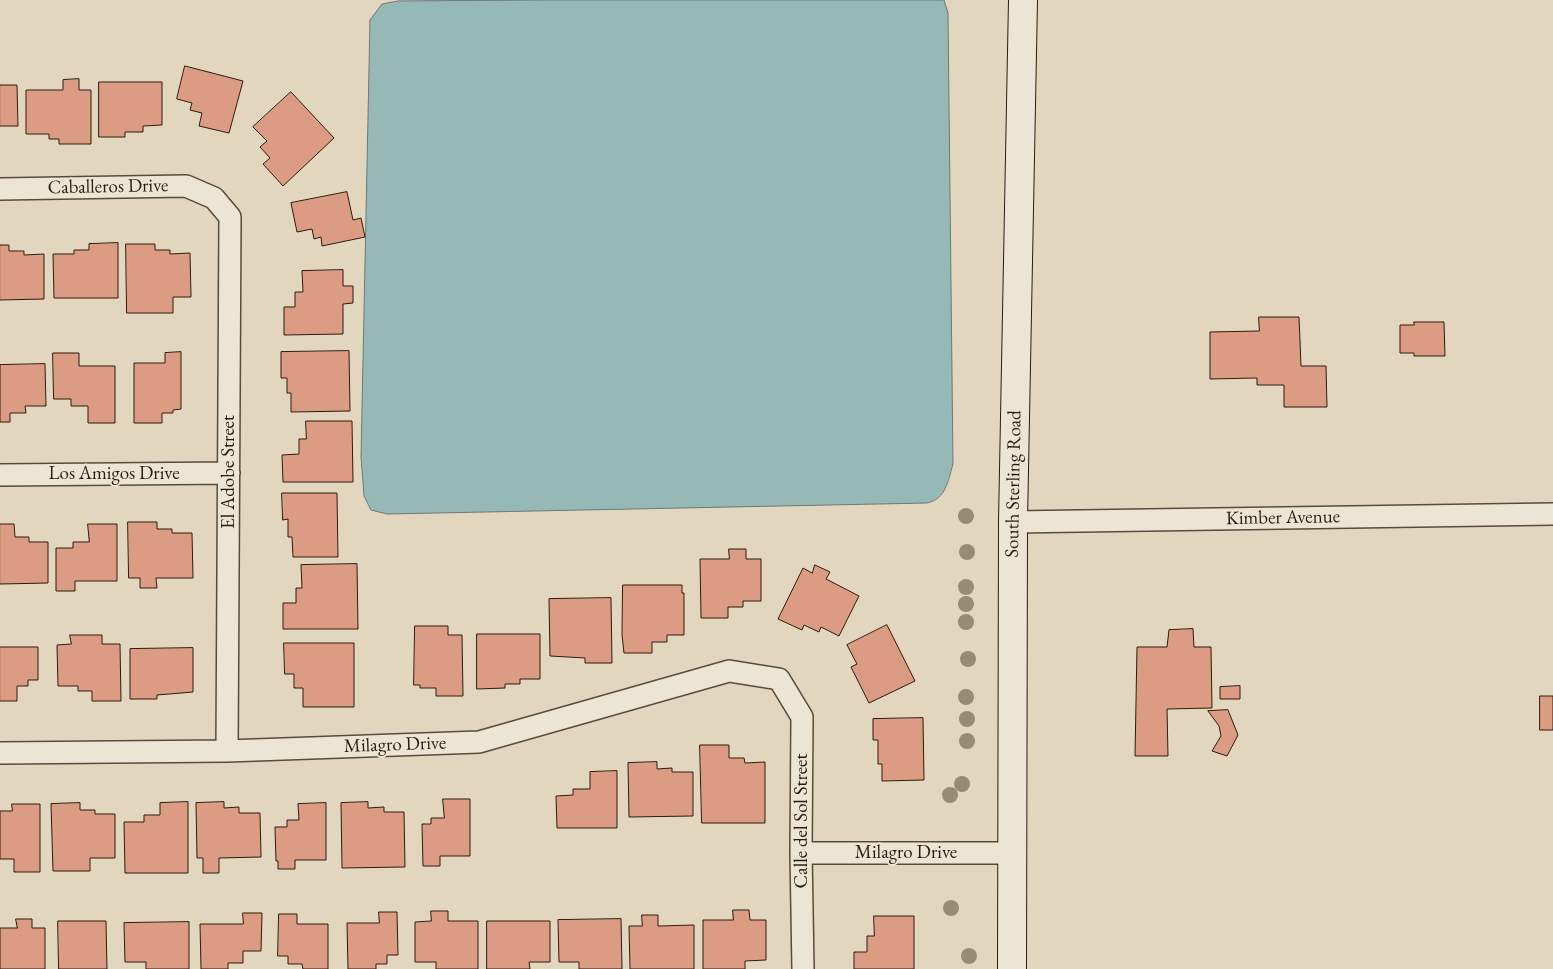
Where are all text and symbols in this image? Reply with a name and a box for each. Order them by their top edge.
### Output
street label: Caballeros Drive [47,175,169,199]
street label: South Sterling Road [1001,410,1027,558]
street label: El Adobe Street [218,415,240,529]
street label: Los Amigos Drive [48,463,180,485]
street label: Kimber Avenue [1226,506,1340,530]
street label: Milagro Drive [343,732,447,758]
street label: Calle del Sol Street [791,754,813,888]
street label: Milagro Drive [855,842,957,864]

